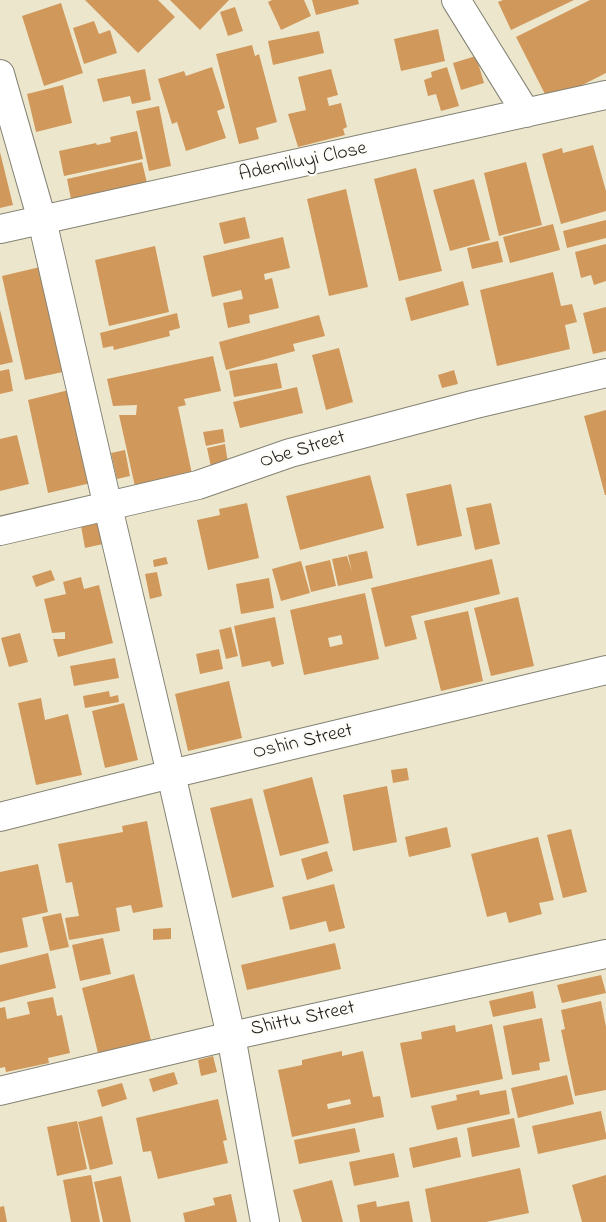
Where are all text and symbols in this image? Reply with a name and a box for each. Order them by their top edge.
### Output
street label: Ademiluyi Close [237,138,369,188]
street label: Obe Street [257,427,349,475]
street label: Oshin Street [251,720,355,766]
street label: Shittu Street [249,997,357,1043]

